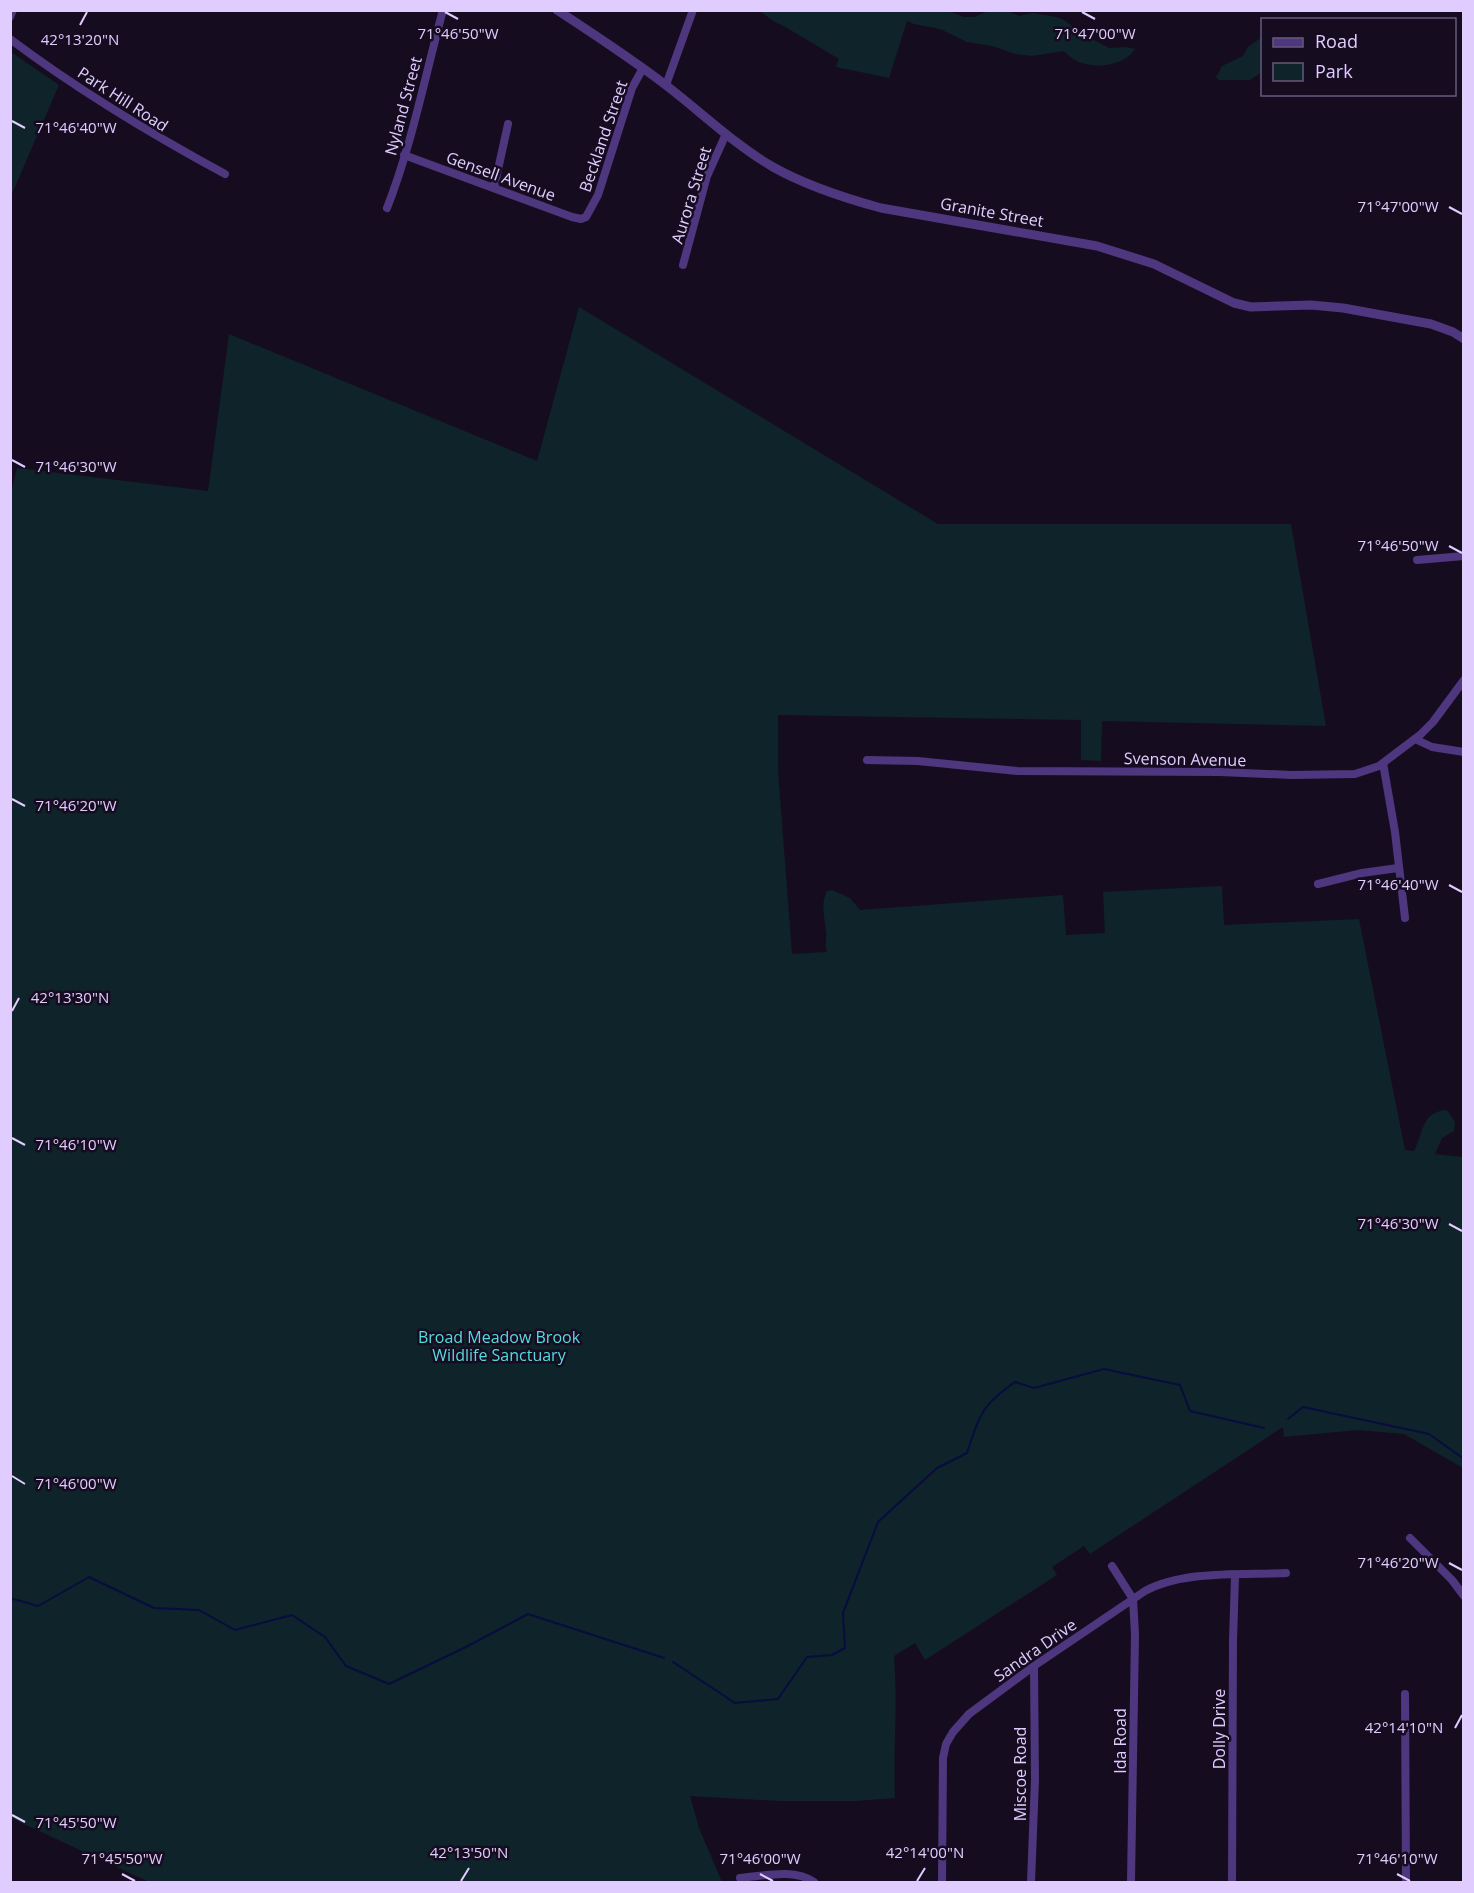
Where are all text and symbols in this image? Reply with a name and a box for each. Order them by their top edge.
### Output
legend [1261,18,1456,96]
text: 71°46'50"W [418,23,499,43]
text: 71°47'00"W [1055,23,1136,43]
text: 42°13'20"N [41,29,119,49]
text: Road [1315,29,1358,53]
street label: Nyland Street [379,54,427,158]
text: Park [1315,59,1353,83]
street label: Park Hill Road [73,61,173,137]
street label: Beckland Street [574,77,633,195]
text: 71°46'40"W [36,117,117,137]
street label: Aurora Street [666,144,716,246]
street label: Gensell Avenue [443,146,559,206]
street label: Granite Street [939,192,1046,232]
text: 71°47'00"W [1358,196,1439,216]
text: 71°46'30"W [36,456,117,476]
text: 71°46'50"W [1358,535,1439,555]
street label: Svenson Avenue [1124,747,1246,771]
text: 71°46'20"W [36,795,117,815]
text: 71°46'40"W [1358,874,1439,894]
text: 42°13'30"N [31,987,109,1007]
text: 71°46'10"W [36,1134,117,1154]
text: 71°46'30"W [1358,1213,1439,1233]
park label: Broad Meadow Brook Wildlife Sanctuary [418,1326,581,1366]
text: 71°46'00"W [36,1473,117,1493]
text: 71°46'20"W [1358,1552,1439,1572]
street label: Sandra Drive [989,1613,1081,1687]
street label: Dolly Drive [1208,1689,1230,1769]
street label: Ida Road [1109,1708,1131,1774]
text: 42°14'10"N [1365,1717,1443,1737]
street label: Miscoe Road [1009,1727,1031,1821]
text: 71°45'50"W [36,1812,117,1832]
text: 42°13'50"N [430,1842,508,1862]
text: 42°14'00"N [886,1842,964,1862]
text: 71°45'50"W [82,1848,163,1868]
text: 71°46'00"W [720,1848,801,1868]
text: 71°46'10"W [1357,1848,1438,1868]

